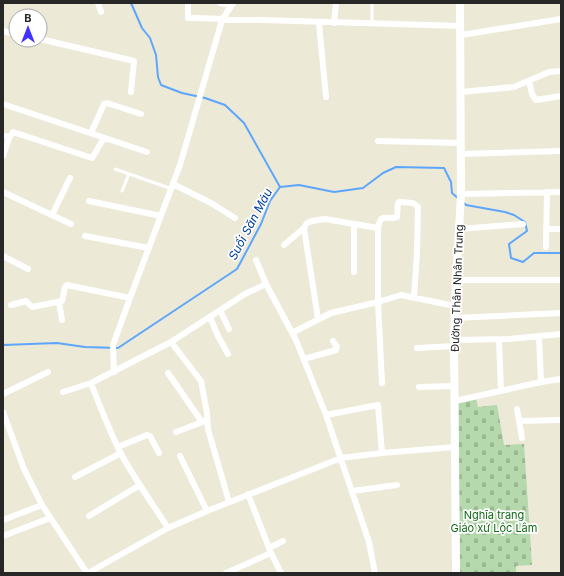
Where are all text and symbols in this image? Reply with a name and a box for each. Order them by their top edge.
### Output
north arrow [8,8,48,48]
text: B [24,11,32,25]
water label: Suối Săn Máu [225,186,275,262]
street label: Đường Thân Nhân Trung [448,224,466,352]
park label: Nghĩa trang Giáo xứ Lộc Lâm [451,508,537,535]

